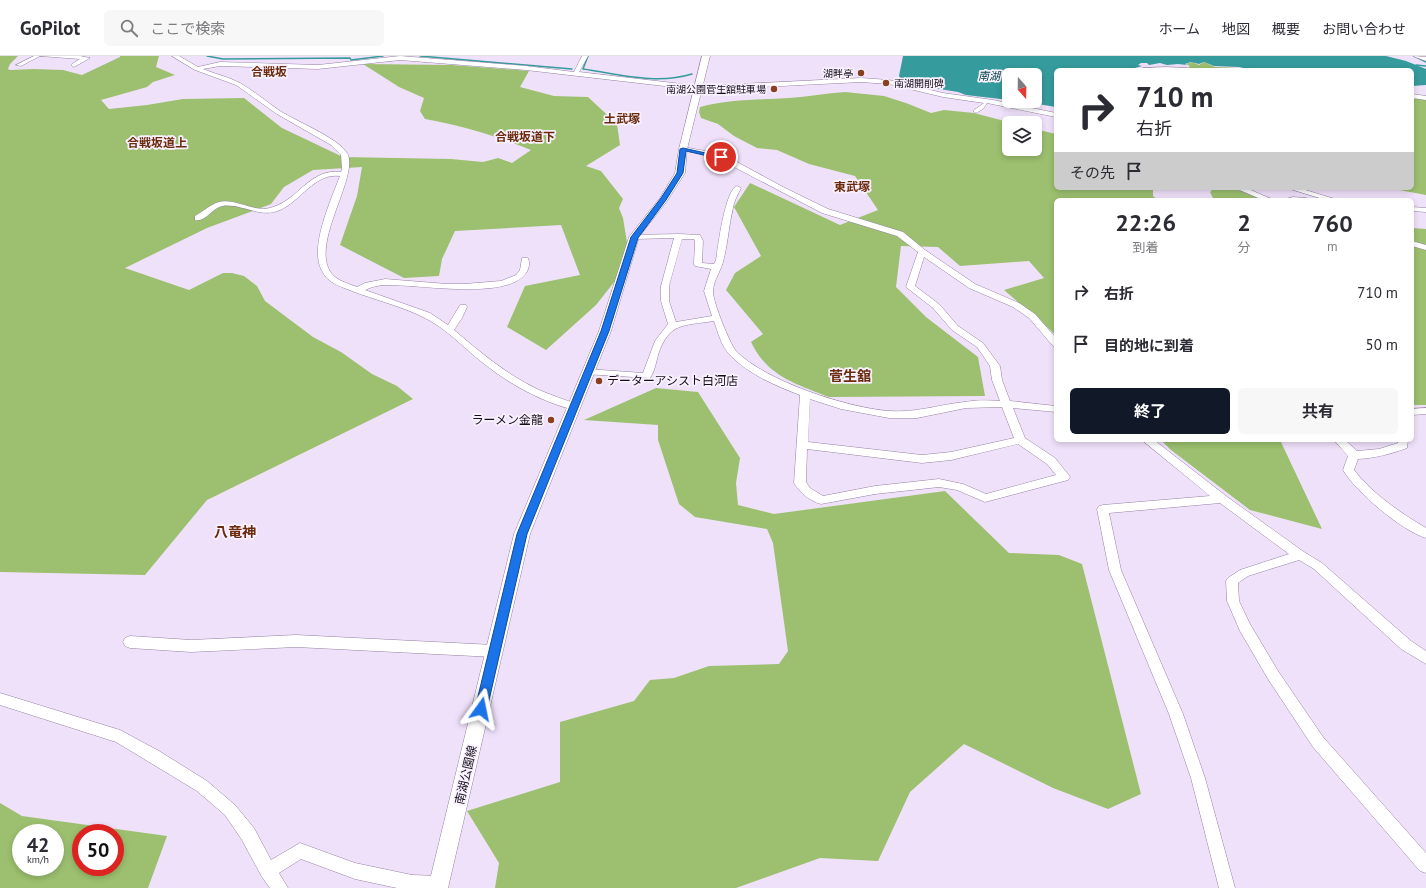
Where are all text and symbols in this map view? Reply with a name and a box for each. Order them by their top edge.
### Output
search box [104,10,384,46]
text: GoPilot [20,16,80,40]
icon: search [118,17,140,39]
text: ここで検索 [150,19,225,38]
text: ホーム [1158,20,1200,38]
text: 地図 [1222,20,1250,38]
text: 概要 [1272,20,1300,38]
text: お問い合わせ [1322,20,1406,38]
district label: 合戦坂 [251,64,287,79]
place label: 湖畔亭 [823,67,853,80]
marker: 湖畔亭 [856,68,866,78]
north arrow [1002,68,1042,108]
map controls [1002,68,1042,156]
water label: 南湖 [978,69,1002,83]
place label: 南湖開削碑 [894,77,944,90]
marker: 南湖開削碑 [881,78,891,88]
text: 710 m [1136,78,1213,115]
place label: 南湖公園菅生舘駐車場 [666,83,766,96]
marker: 南湖公園菅生舘駐車場 [769,84,779,94]
icon: right [1070,84,1122,136]
district label: 土武塚 [604,111,640,126]
button: layers [1002,116,1042,156]
text: 右折 [1136,117,1172,140]
district label: 合戦坂道下 [495,129,555,144]
district label: 合戦坂道上 [127,135,187,150]
pin [704,140,738,174]
icon: arrive [710,146,732,168]
icon: arrive [1123,160,1145,182]
text: その先 [1070,163,1115,182]
district label: 東武塚 [834,179,870,194]
text: 22:26 [1115,207,1176,238]
text: 2 [1237,207,1251,238]
text: 760 [1312,208,1353,239]
text: m [1327,238,1338,255]
text: 到着 [1133,239,1159,256]
text: 分 [1238,239,1251,256]
icon: right [1070,281,1092,303]
text: 710 m [1357,283,1398,302]
text: 右折 [1104,284,1134,303]
icon: arrive [1070,333,1092,355]
text: 50 m [1365,335,1398,354]
text: 目的地に到着 [1104,336,1194,355]
district label: 菅生舘 [829,367,871,385]
place label: データーアシスト白河店 [607,373,738,388]
marker: データーアシスト白河店 [594,376,604,386]
button: 終了 [1070,388,1230,434]
button: 共有 [1238,388,1398,434]
place label: ラーメン金龍 [471,412,543,427]
marker: ラーメン金龍 [546,415,556,425]
district label: 八竜神 [214,523,256,541]
position arrow [460,688,502,730]
street label: 南湖公園線 [451,744,480,806]
speed limit sign: 50 [72,824,124,876]
text: 42 [27,832,49,858]
text: km/h [27,853,49,866]

